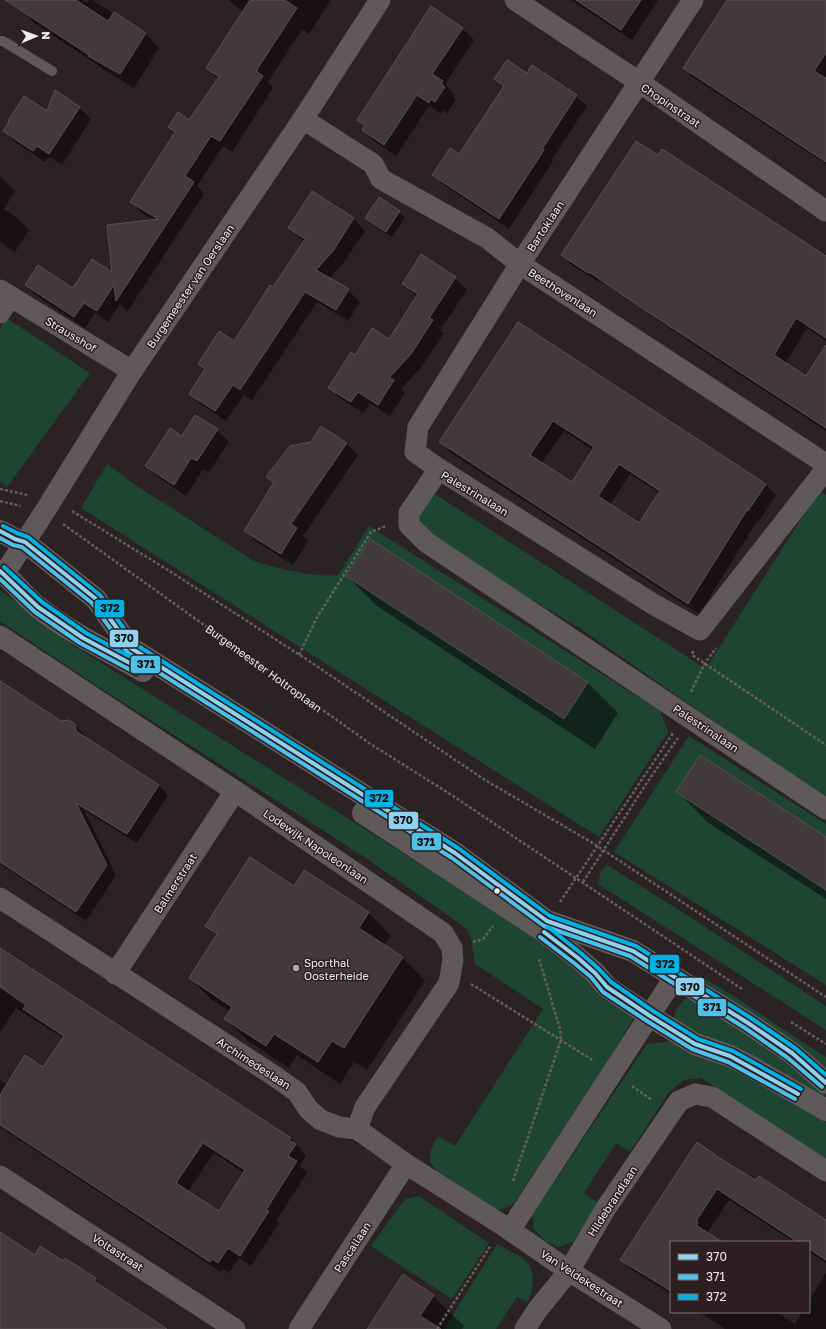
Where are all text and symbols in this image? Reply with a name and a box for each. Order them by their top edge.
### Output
north arrow [16,16,56,56]
text: N [40,31,53,40]
street label: Chopinstraat [639,80,703,130]
street label: Bartoklaan [524,198,566,254]
street label: Burgemeester van Oerslaan [144,222,236,350]
street label: Beethovenlaan [526,265,600,319]
street label: Strausshof [43,314,99,354]
street label: Palestrinalaan [439,468,511,518]
line badge: 372 [94,599,125,618]
text: 372 [100,601,120,614]
street label: Burgemeester Holtroplaan [203,621,325,715]
line badge: 370 [109,629,139,648]
text: 370 [114,631,134,644]
line badge: 371 [130,655,161,674]
text: 371 [137,657,156,670]
street label: Palestrinalaan [671,701,741,755]
line badge: 372 [364,789,394,808]
text: 372 [369,791,389,804]
street label: Lodewijk Napoleonlaan [261,806,371,886]
line badge: 370 [388,811,419,830]
text: 370 [393,813,413,826]
line badge: 371 [411,832,442,851]
text: 371 [417,835,436,848]
street label: Balmerstraat [151,851,199,915]
unlabelled marker [492,886,502,896]
line badge: 372 [649,954,680,974]
place label: Sporthal Oosterheide [304,956,369,982]
text: 372 [655,957,675,970]
marker: Sporthal Oosterheide [291,963,301,973]
line badge: 370 [675,977,705,996]
text: 370 [680,980,700,993]
line badge: 371 [697,998,727,1017]
text: 371 [703,1000,722,1013]
street label: Archimedeslaan [215,1034,293,1092]
street label: Hildebrandlaan [584,1163,640,1239]
street label: Pascallaan [331,1219,373,1275]
street label: Voltastraat [90,1231,146,1273]
legend [670,1241,810,1313]
street label: Van Veldekestraat [538,1247,626,1309]
text: 370 [706,1249,727,1264]
text: 371 [706,1269,725,1284]
text: 372 [706,1289,726,1304]

